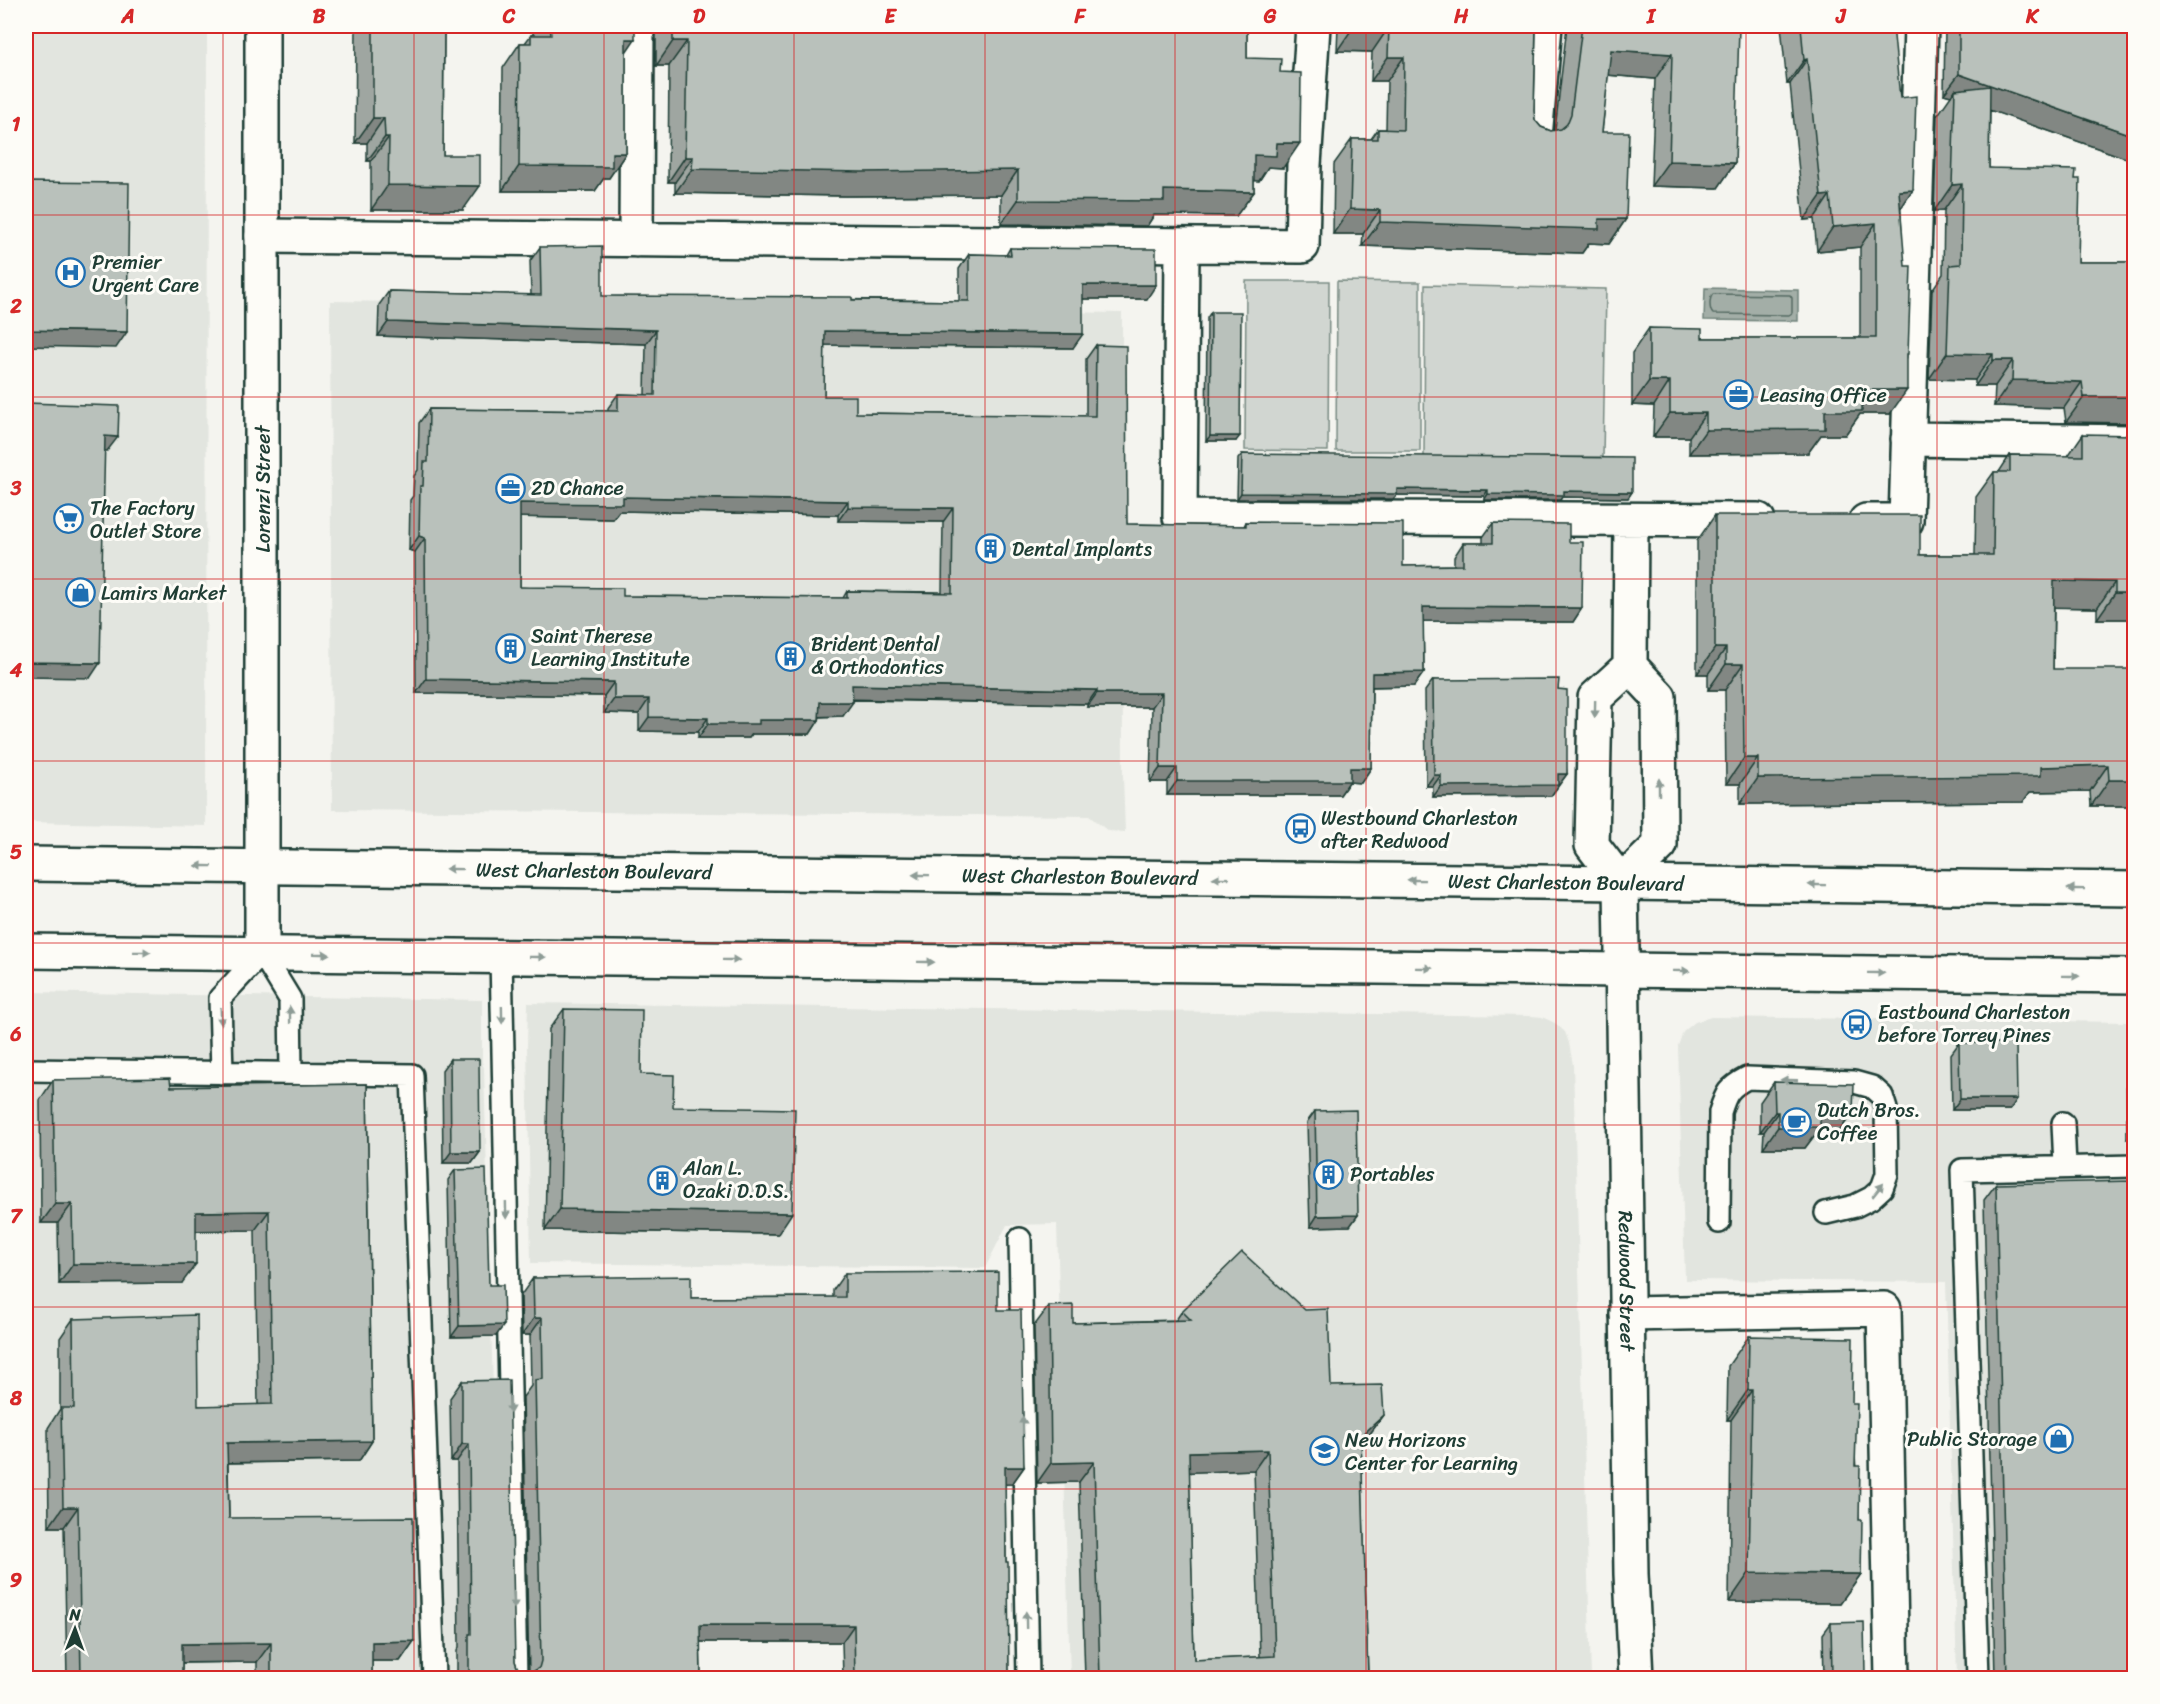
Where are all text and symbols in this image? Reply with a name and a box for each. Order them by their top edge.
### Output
text: A [120,0,135,34]
text: B [313,0,326,34]
text: C [502,0,516,34]
text: D [693,0,706,34]
text: E [884,0,897,34]
text: F [1074,0,1087,34]
text: G [1263,0,1277,34]
text: H [1453,0,1469,34]
text: I [1646,0,1657,34]
text: J [1835,0,1847,34]
text: K [2025,0,2040,34]
text: 1 [12,107,21,142]
place label: Premier Urgent Care [92,245,199,303]
hospital icon: Premier Urgent Care [55,257,87,289]
text: 2 [9,289,22,324]
place label: Leasing Office [1760,378,1887,413]
office icon: Leasing Office [1723,379,1755,411]
street label: Lorenzi Street [246,425,281,553]
text: 3 [10,471,22,506]
place label: 2D Chance [531,471,624,506]
office icon: 2D Chance [494,472,526,504]
place label: The Factory Outlet Store [90,491,201,549]
supermarket icon: The Factory Outlet Store [53,503,85,535]
place label: Dental Implants [1012,532,1153,567]
building icon: Dental Implants [975,533,1007,565]
place label: Lamirs Market [101,576,227,611]
shop icon: Lamirs Market [64,577,96,609]
place label: Saint Therese Learning Institute [531,619,690,677]
place label: Brident Dental & Orthodontics [811,627,944,685]
building icon: Saint Therese Learning Institute [494,632,526,664]
building icon: Brident Dental & Orthodontics [774,640,806,672]
text: 4 [9,653,23,688]
one-way arrow [1590,699,1600,718]
one-way arrow [1654,777,1664,796]
place label: Westbound Charleston after Redwood [1321,801,1518,859]
bus stop icon: Westbound Charleston after Redwood [1284,813,1316,845]
text: 5 [10,835,22,870]
street label: West Charleston Boulevard [476,852,714,890]
street label: West Charleston Boulevard [962,858,1200,896]
one-way arrow [195,861,214,871]
one-way arrow [445,864,464,873]
street label: West Charleston Boulevard [1448,864,1686,902]
one-way arrow [911,870,930,879]
one-way arrow [1211,873,1230,883]
one-way arrow [1406,875,1425,885]
one-way arrow [1807,880,1826,890]
one-way arrow [2067,884,2086,893]
one-way arrow [133,947,152,957]
one-way arrow [311,949,330,959]
one-way arrow [527,952,546,962]
one-way arrow [722,955,741,964]
one-way arrow [917,957,936,967]
one-way arrow [1414,963,1433,973]
one-way arrow [1671,966,1690,976]
one-way arrow [1866,968,1885,978]
one-way arrow [2061,971,2080,980]
place label: Eastbound Charleston before Torrey Pines [1878,995,2070,1053]
one-way arrow [285,1005,295,1024]
one-way arrow [497,1005,507,1024]
one-way arrow [216,1007,225,1026]
bus stop icon: Eastbound Charleston before Torrey Pines [1841,1008,1873,1040]
text: 6 [9,1017,22,1052]
one-way arrow [1779,1075,1798,1084]
place label: Dutch Bros. Coffee [1817,1093,1921,1151]
cafe icon: Dutch Bros. Coffee [1780,1106,1812,1138]
place label: Alan L. Ozaki D.D.S. [682,1151,790,1209]
place label: Portables [1350,1157,1435,1192]
building icon: Portables [1313,1158,1345,1190]
building icon: Alan L. Ozaki D.D.S. [646,1164,678,1196]
one-way arrow [1872,1182,1885,1198]
text: 7 [10,1199,23,1234]
one-way arrow [501,1200,511,1219]
street label: Redwood Street [1608,1210,1645,1353]
text: 8 [9,1381,23,1416]
one-way arrow [505,1395,515,1414]
one-way arrow [1018,1416,1028,1435]
place label: Public Storage [1907,1422,2037,1457]
place label: New Horizons Center for Learning [1345,1423,1518,1481]
shop icon: Public Storage [2042,1423,2074,1455]
school or university icon: New Horizons Center for Learning [1308,1435,1340,1467]
text: 9 [10,1563,22,1598]
one-way arrow [509,1590,519,1609]
north arrow [45,1599,105,1659]
text: N [68,1600,82,1629]
one-way arrow [1022,1611,1031,1630]

